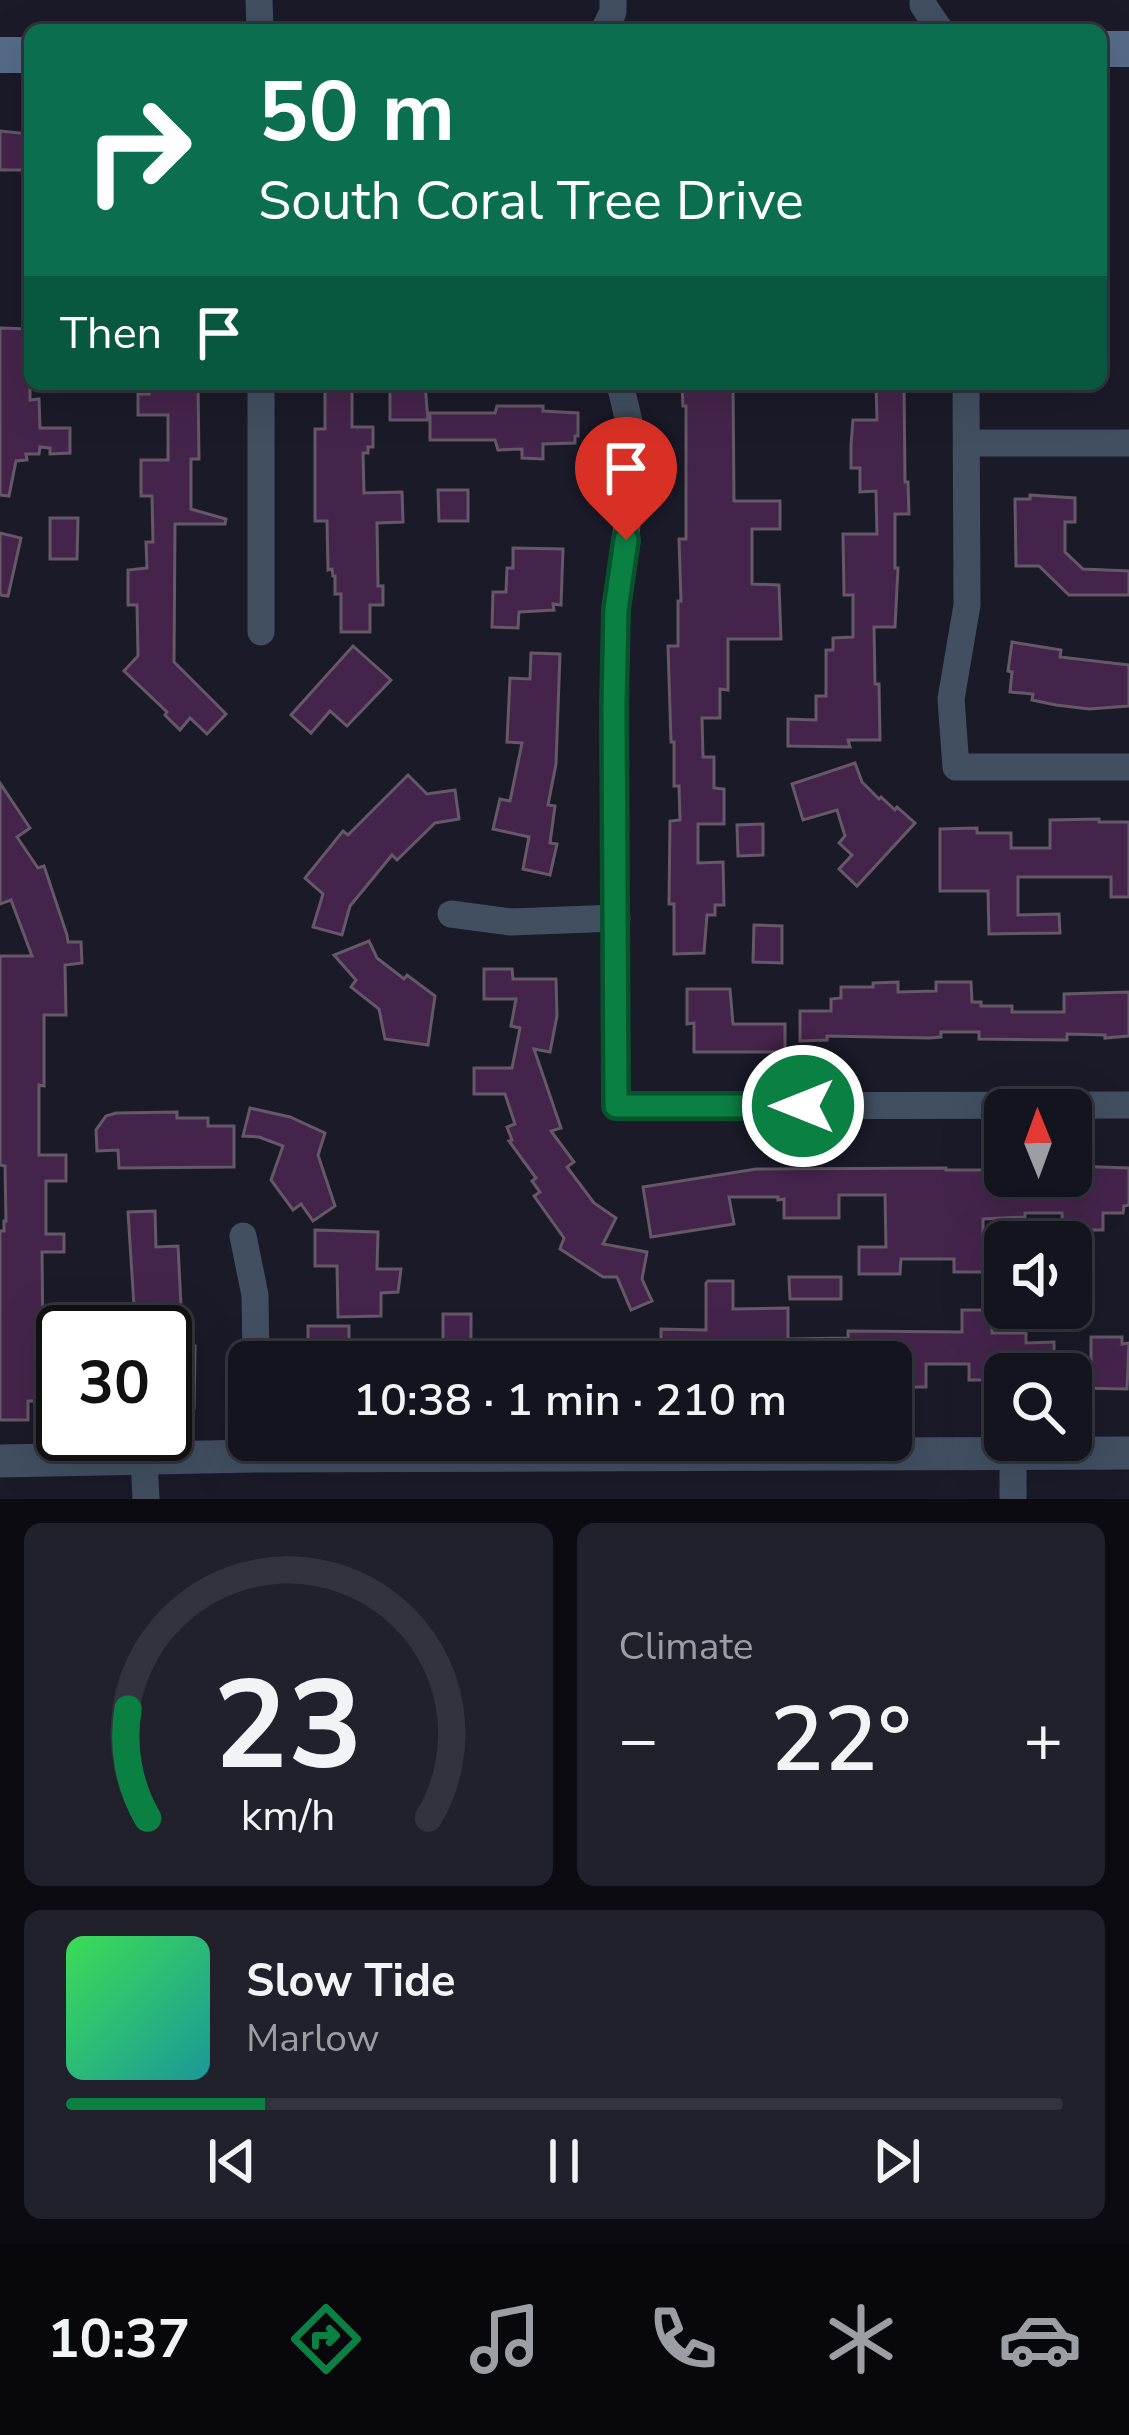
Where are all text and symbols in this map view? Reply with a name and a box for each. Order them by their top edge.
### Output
text: 50 m [258,55,455,170]
icon: right [60,72,216,228]
text: South Coral Tree Drive [258,164,804,238]
icon: arrive [186,300,252,366]
text: Then [60,303,162,364]
pin [575,417,677,540]
icon: arrive [593,435,659,501]
position arrow [740,1043,866,1169]
north arrow [984,1089,1092,1197]
map controls [984,1089,1092,1461]
button: sound [984,1221,1092,1329]
speed limit sign: 30 [36,1305,192,1461]
button: search [984,1353,1092,1461]
text: 10:38 · 1 min · 210 m [353,1370,787,1431]
text: Climate [619,1620,754,1673]
text: 23 [213,1641,363,1811]
text: 22° [770,1679,912,1802]
text: − [619,1695,658,1785]
text: + [1023,1695,1063,1785]
text: km/h [241,1786,336,1844]
text: Slow Tide [246,1951,455,2012]
text: Marlow [246,2012,380,2065]
icon: previous [199,2128,265,2194]
icon: pause [531,2128,597,2194]
icon: next [864,2128,930,2194]
icon: directions [284,2297,368,2381]
icon: music [463,2297,547,2381]
icon: phone [641,2297,725,2381]
icon: climate [819,2297,903,2381]
icon: car [998,2297,1082,2381]
text: 10:37 [47,2302,190,2376]

